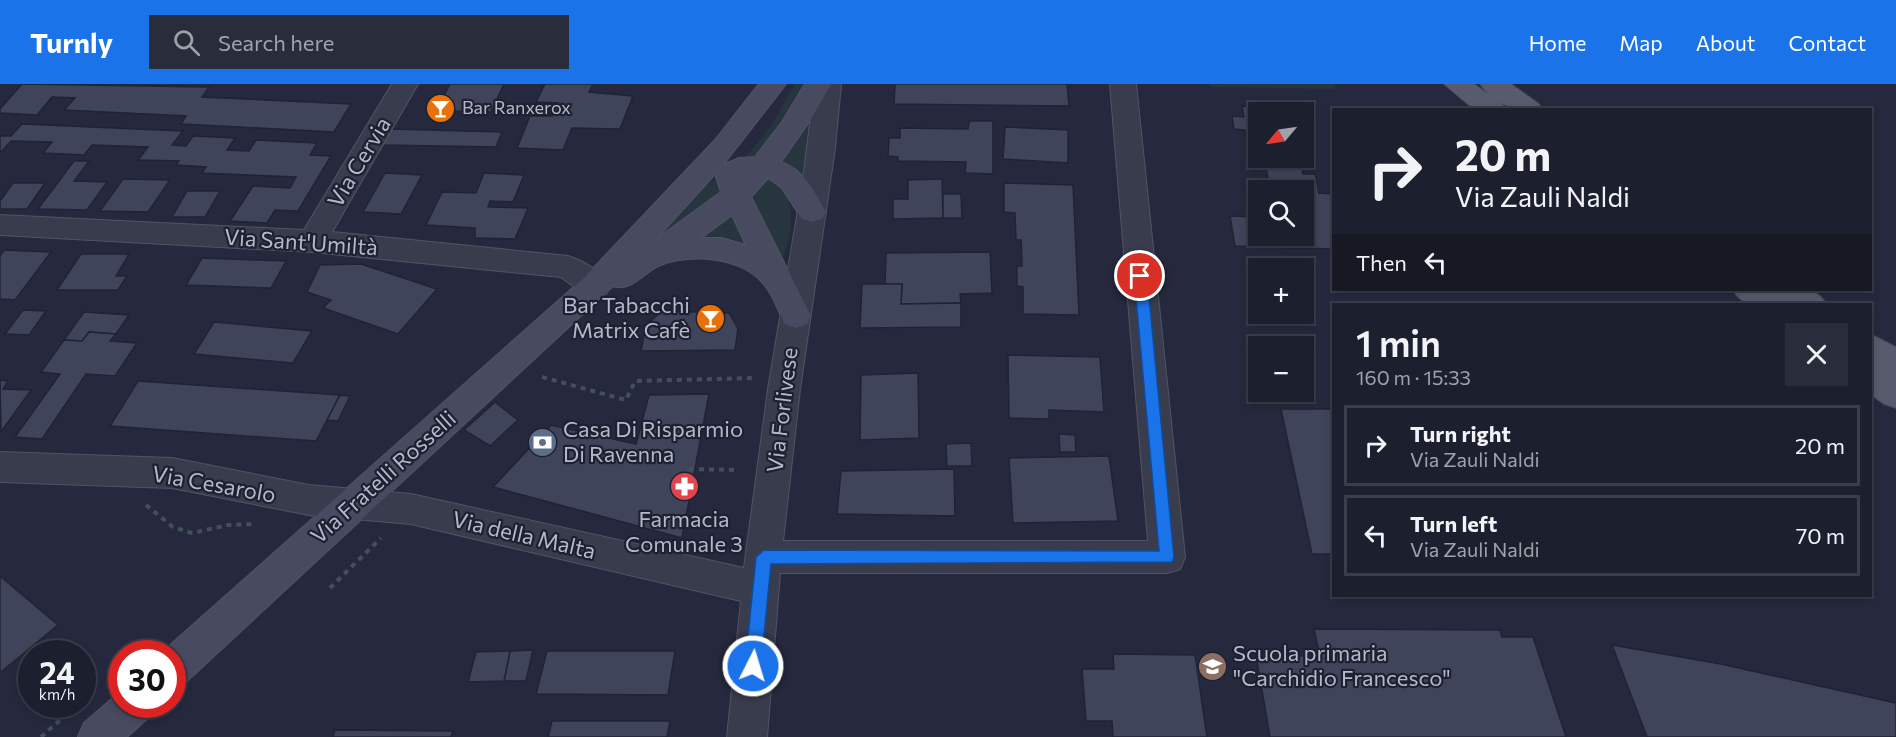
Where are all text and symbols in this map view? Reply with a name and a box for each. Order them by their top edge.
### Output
search box [149,15,569,69]
text: Turnly [30,25,113,59]
icon: search [170,26,203,59]
text: Search here [218,29,334,56]
text: Home [1529,30,1586,55]
text: Map [1619,30,1663,55]
text: About [1696,30,1755,55]
text: Contact [1788,30,1866,55]
bar icon: Bar Ranxerox [425,92,457,124]
place label: Bar Ranxerox [462,96,571,118]
north arrow [1248,102,1314,168]
map controls [1248,102,1314,402]
street label: Via Cervia [321,112,396,212]
text: 20 m [1455,128,1551,180]
icon: right [1356,132,1434,210]
button: search [1248,180,1314,246]
text: Via Zauli Naldi [1455,180,1630,213]
street label: Via Sant'Umiltà [223,223,379,260]
icon: left [1419,246,1452,279]
text: Then [1356,249,1407,276]
pin [1114,250,1165,301]
button: + [1248,258,1314,324]
icon: arrive [1123,259,1156,292]
place label: Bar Tabacchi Matrix Cafè [563,291,690,343]
bar icon: Bar Tabacchi Matrix Cafè [695,302,727,334]
text: 1 min [1356,320,1441,364]
button: close [1785,323,1848,386]
button: − [1248,336,1314,402]
street label: Via Forlivese [760,346,803,474]
text: 160 m · 15:33 [1356,365,1471,389]
street label: Via Fratelli Rosselli [305,404,461,549]
place label: Casa Di Risparmio Di Ravenna [563,415,743,467]
text: Turn right [1410,420,1511,447]
bank icon: Casa Di Risparmio Di Ravenna [526,426,558,458]
icon: right [1359,429,1392,462]
text: 20 m [1795,432,1845,459]
text: Via Zauli Naldi [1410,447,1540,471]
street label: Via Cesarolo [150,459,278,508]
pharmacy icon: Farmacia Comunale 3 [668,471,700,503]
street label: Via della Malta [450,505,598,564]
place label: Farmacia Comunale 3 [625,505,743,557]
text: Turn left [1410,510,1497,537]
icon: left [1359,519,1392,552]
text: 70 m [1796,522,1845,549]
text: Via Zauli Naldi [1410,537,1540,561]
position arrow [721,634,785,698]
place label: Scuola primaria "Carchidio Francesco" [1233,639,1451,691]
speed limit sign: 30 [108,640,186,718]
school or university icon: Scuola primaria "Carchidio Francesco" [1196,650,1228,682]
text: 24 [39,653,75,690]
text: km/h [39,685,75,703]

